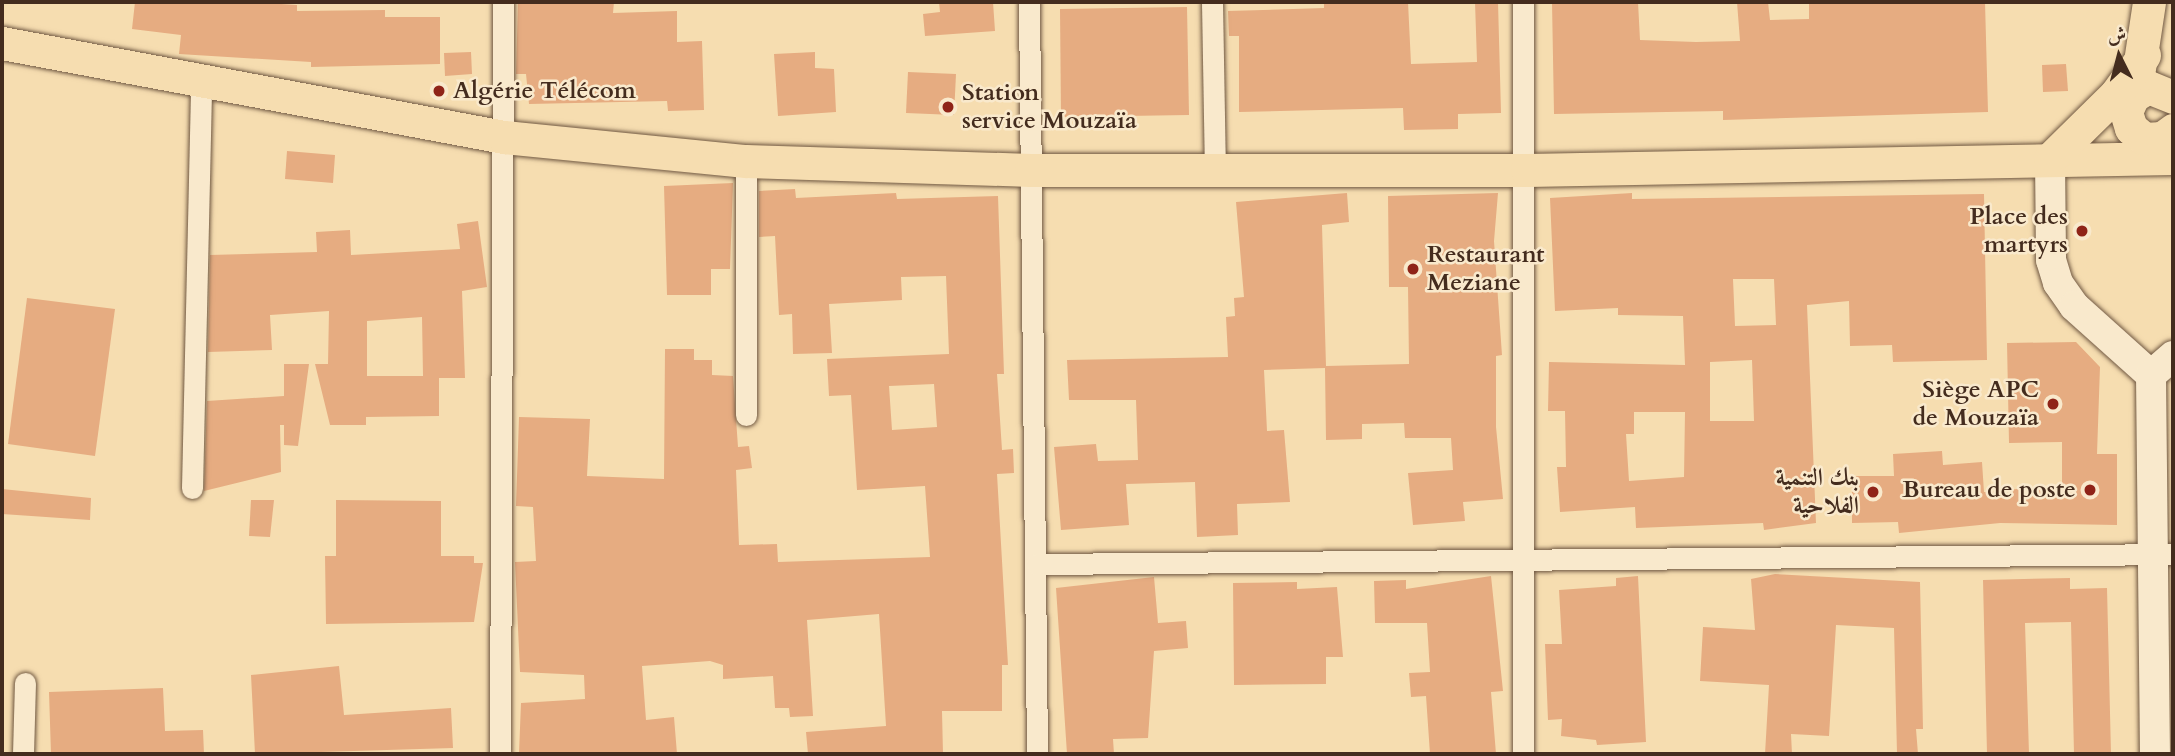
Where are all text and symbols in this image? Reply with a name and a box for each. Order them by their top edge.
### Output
north arrow [2084,21,2154,91]
text: ش [2106,21,2128,49]
place label: Algérie Télécom [453,77,636,105]
place label: Station service Mouzaïa [962,79,1137,135]
marker: Algérie Télécom [431,83,447,99]
marker: Station service Mouzaïa [940,99,956,115]
place label: Place des martyrs [1970,203,2068,259]
marker: Place des martyrs [2074,223,2090,239]
place label: Restaurant Meziane [1427,241,1544,297]
marker: Restaurant Meziane [1405,261,1421,277]
place label: Siège APC de Mouzaïa [1912,376,2039,432]
marker: Siège APC de Mouzaïa [2045,396,2061,412]
place label: بنك التنمية الفلاحية [1776,464,1859,520]
place label: Bureau de poste [1902,476,2076,504]
marker: Bureau de poste [2082,482,2098,498]
marker: بنك التنمية الفلاحية [1865,484,1881,500]

